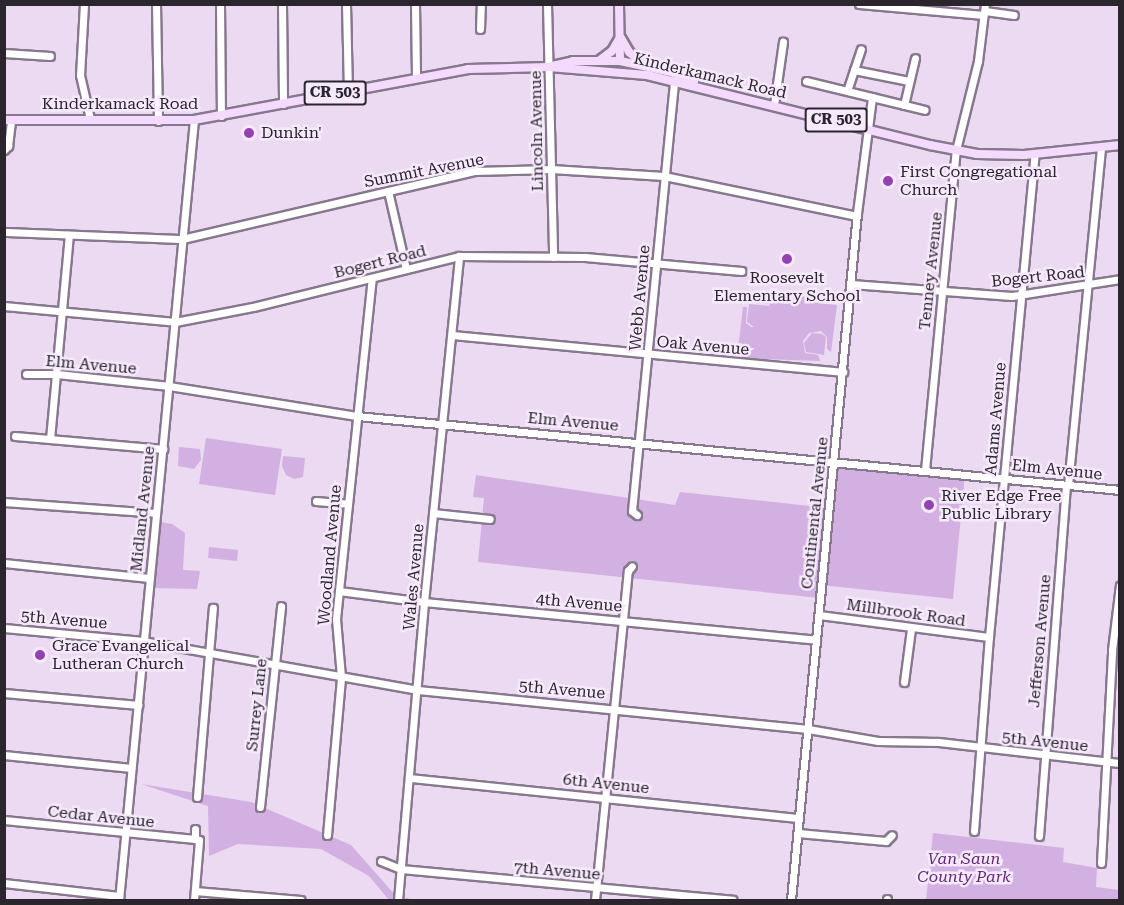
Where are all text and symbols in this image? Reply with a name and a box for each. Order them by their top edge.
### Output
street label: Kinderkamack Road [632,49,788,103]
street label: Lincoln Avenue [526,70,548,192]
road number: CR 503 [304,81,366,105]
street label: Kinderkamack Road [42,94,198,114]
road number: CR 503 [804,108,868,132]
place label: Dunkin' [261,123,322,143]
marker: Dunkin' [242,126,256,140]
street label: Summit Avenue [362,150,486,192]
place label: First Congregational Church [900,162,1057,200]
marker: First Congregational Church [881,174,895,188]
street label: Tenney Avenue [915,211,947,331]
street label: Bogert Road [332,241,428,283]
street label: Webb Avenue [626,244,654,352]
marker: Roosevelt Elementary School [780,252,794,266]
street label: Bogert Road [990,263,1086,291]
place label: Roosevelt Elementary School [714,268,860,306]
street label: Oak Avenue [656,332,750,360]
street label: Elm Avenue [45,351,137,379]
street label: Adams Avenue [981,362,1011,476]
street label: Elm Avenue [527,408,619,436]
street label: Continental Avenue [797,436,833,590]
street label: Midland Avenue [127,445,159,573]
street label: Elm Avenue [1011,456,1103,484]
street label: Woodland Avenue [314,484,346,626]
place label: River Edge Free Public Library [941,486,1061,524]
marker: River Edge Free Public Library [922,498,936,512]
street label: Wales Avenue [400,523,428,631]
street label: Jefferson Avenue [1025,574,1055,708]
street label: 4th Avenue [535,590,623,616]
street label: Millbrook Road [845,595,967,631]
street label: 5th Avenue [20,607,108,633]
place label: Grace Evangelical Lutheran Church [52,636,189,674]
marker: Grace Evangelical Lutheran Church [33,648,47,662]
street label: Surrey Lane [243,658,271,752]
street label: 5th Avenue [518,677,606,703]
street label: 5th Avenue [1001,728,1089,756]
street label: 6th Avenue [562,770,650,798]
street label: Cedar Avenue [47,802,155,832]
park label: Van Saun County Park [917,849,1011,887]
street label: 7th Avenue [513,858,601,884]

